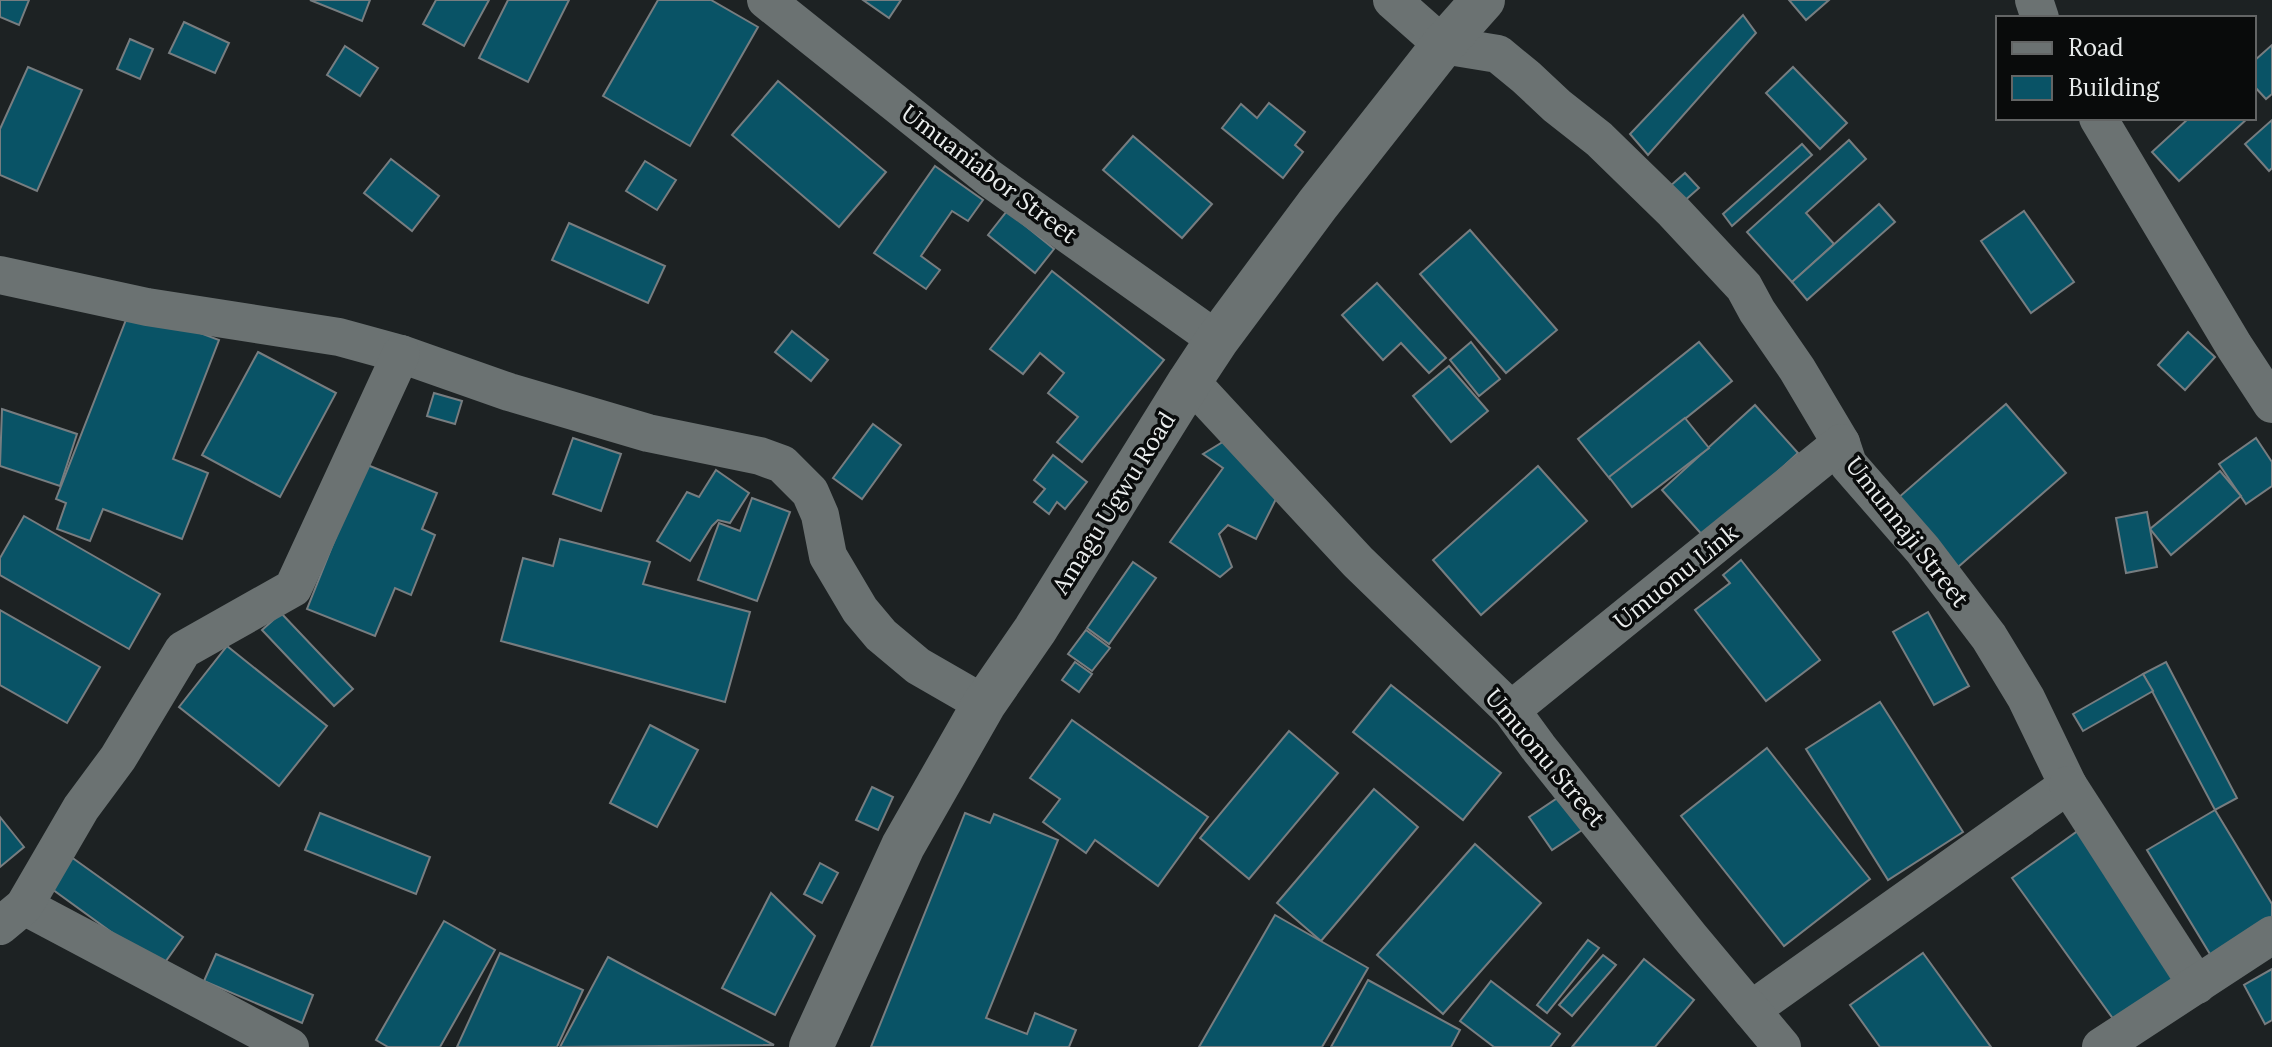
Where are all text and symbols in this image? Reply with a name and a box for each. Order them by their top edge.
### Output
legend [1996,16,2256,120]
text: Road [2068,32,2124,63]
text: Building [2068,72,2160,103]
street label: Umuaniabor Street [895,97,1084,250]
street label: Amagu Ugwu Road [1044,406,1182,601]
street label: Umunnaji Street [1839,450,1976,614]
street label: Umuonu Link [1607,517,1744,636]
street label: Umuonu Street [1479,682,1613,834]

